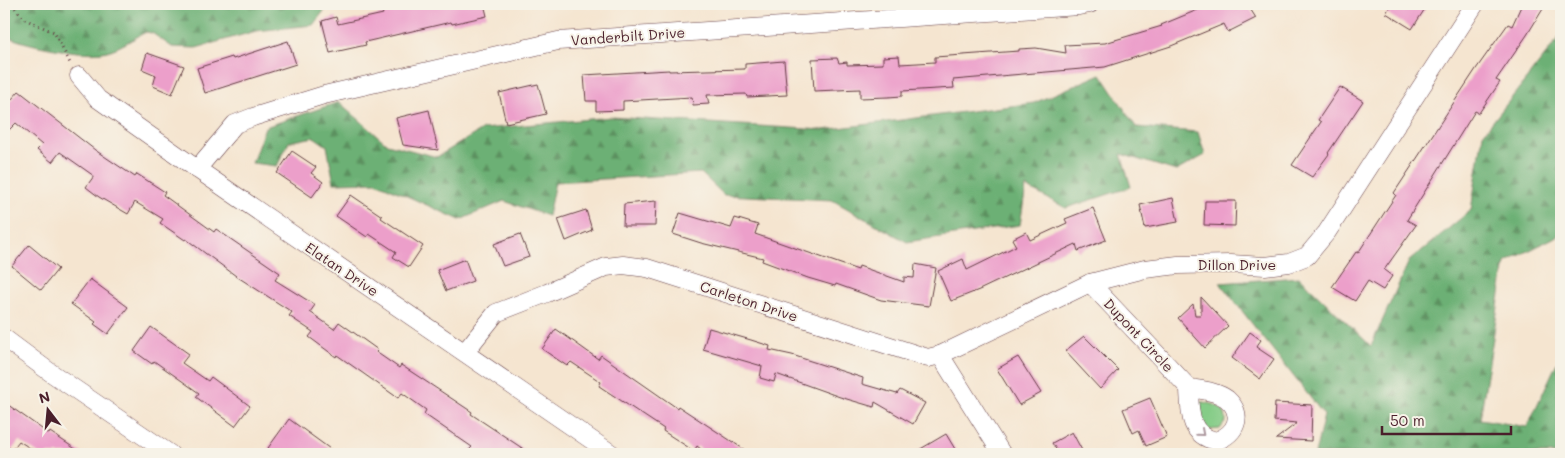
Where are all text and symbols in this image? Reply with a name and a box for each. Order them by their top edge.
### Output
street label: Vanderbilt Drive [570,23,686,49]
street label: Elatan Drive [302,238,382,300]
street label: Dillon Drive [1198,255,1276,274]
street label: Carleton Drive [698,276,800,326]
street label: Dupont Circle [1100,294,1178,376]
north arrow [22,386,72,436]
text: N [37,386,52,408]
scale bar [1382,403,1511,435]
text: 50 m [1390,410,1425,430]
one-way arrow [1195,427,1204,436]

